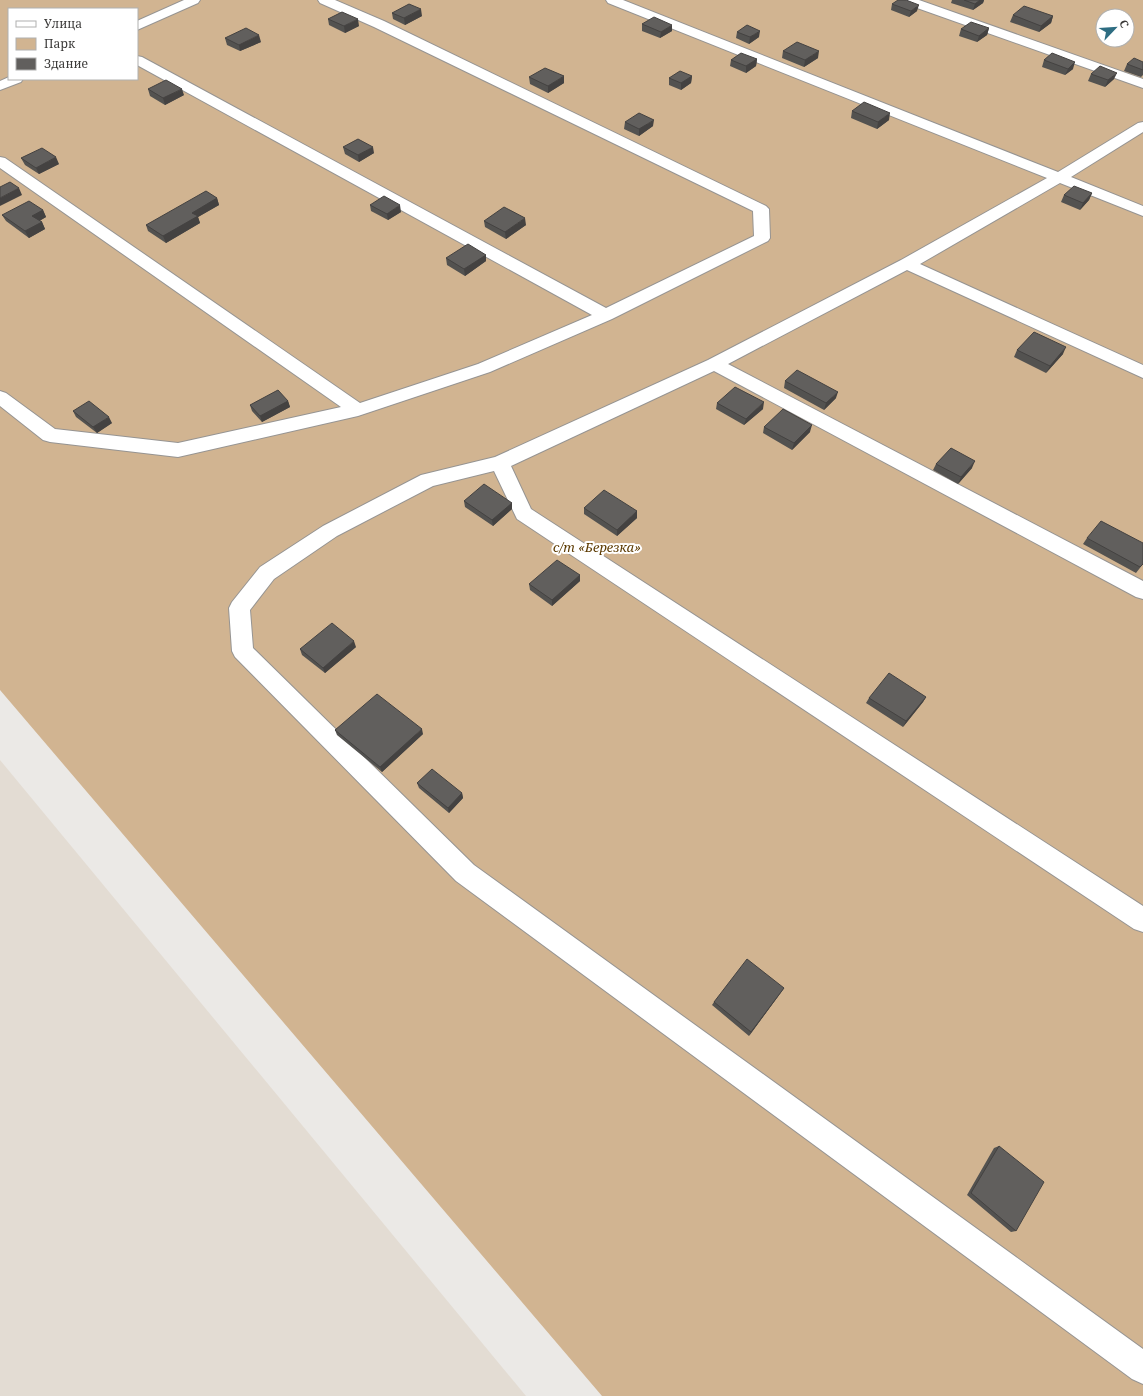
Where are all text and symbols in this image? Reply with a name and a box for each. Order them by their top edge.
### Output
legend [8,8,138,80]
north arrow [1095,8,1135,48]
text: Улица [44,15,82,32]
text: С [1116,17,1133,30]
text: Парк [44,35,76,52]
text: Здание [44,55,88,72]
park label: с/т «Березка» [553,538,641,556]

